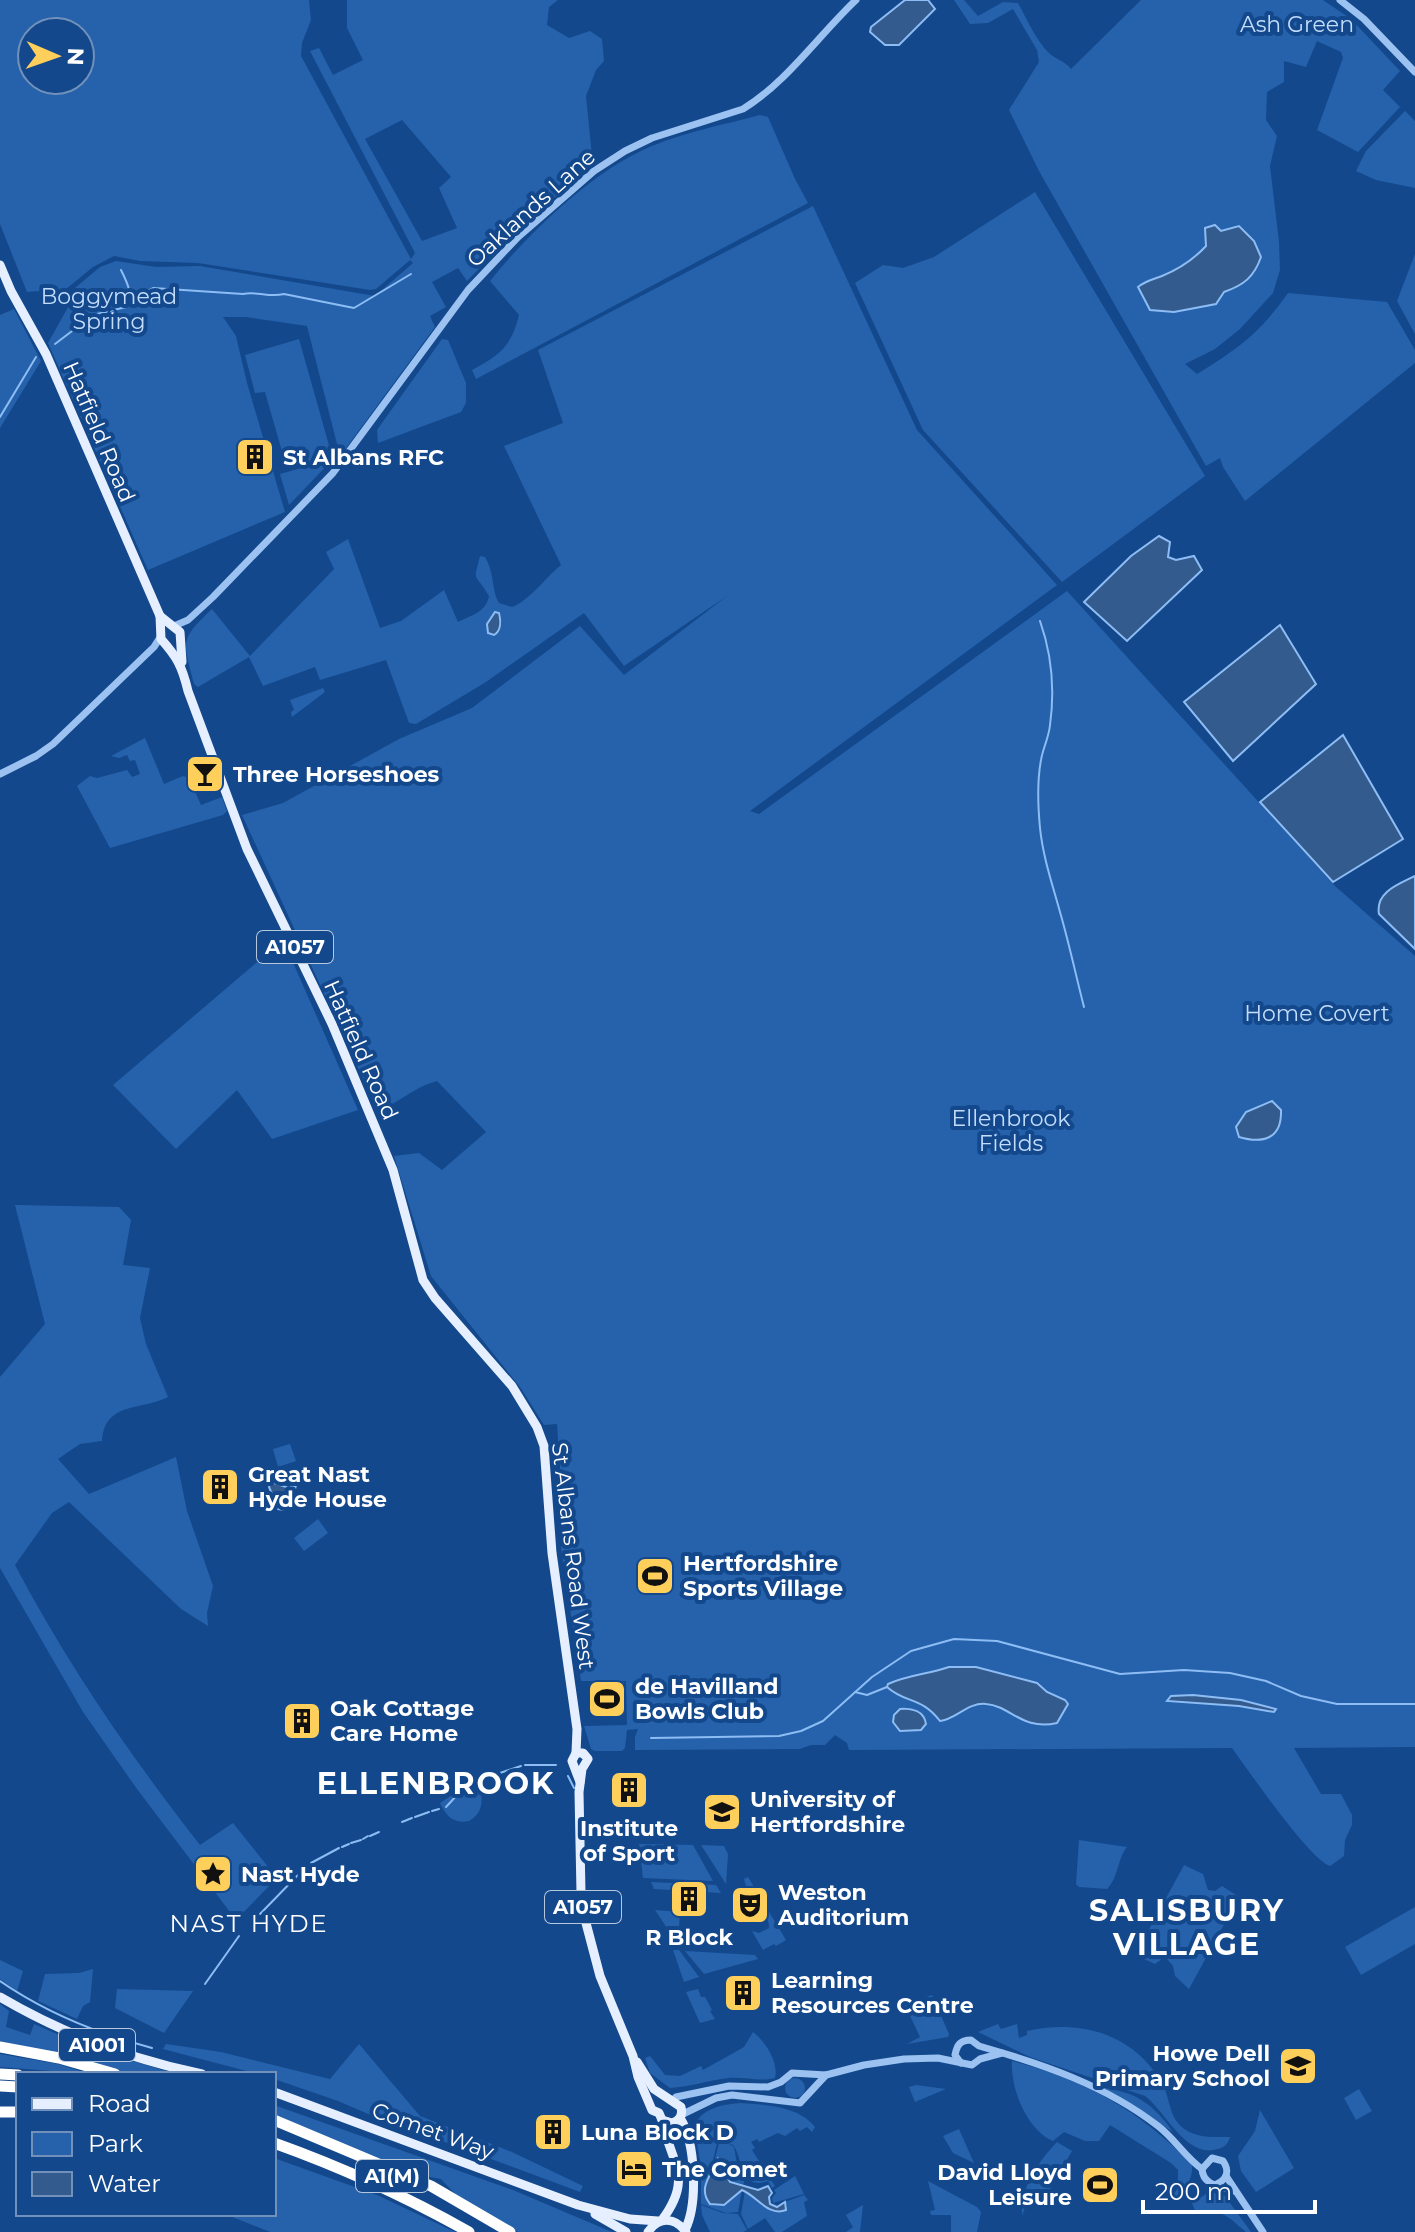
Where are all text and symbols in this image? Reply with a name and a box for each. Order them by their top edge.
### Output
park label: Ash Green [1240,11,1354,38]
north arrow [16,16,96,96]
text: N [62,47,89,66]
street label: Oaklands Lane [461,143,601,273]
park label: Boggymead Spring [41,283,177,335]
street label: Hatfield Road [57,358,141,506]
building icon: St Albans RFC [234,436,276,478]
place label: St Albans RFC [283,444,444,471]
bar icon: Three Horseshoes [184,753,226,795]
place label: Three Horseshoes [233,761,440,788]
road number: A1057 [257,931,333,963]
street label: Hatfield Road [318,976,404,1124]
park label: Home Covert [1244,1000,1390,1027]
park label: Ellenbrook Fields [952,1105,1071,1157]
street label: St Albans Road West [546,1441,600,1671]
place label: Great Nast Hyde House [248,1461,387,1513]
building icon: Great Nast Hyde House [199,1466,241,1508]
place label: Hertfordshire Sports Village [683,1550,843,1602]
sports icon: Hertfordshire Sports Village [634,1555,676,1597]
place label: de Havilland Bowls Club [635,1673,779,1725]
sports icon: de Havilland Bowls Club [586,1678,628,1720]
place label: Oak Cottage Care Home [330,1695,474,1747]
building icon: Oak Cottage Care Home [281,1700,323,1742]
district label: ELLENBROOK [317,1765,555,1802]
building icon: Institute of Sport [608,1769,650,1811]
place label: University of Hertfordshire [750,1786,905,1838]
school or university icon: University of Hertfordshire [701,1791,743,1833]
place label: Institute of Sport [580,1815,678,1867]
place icon: Nast Hyde [192,1853,234,1895]
place label: Nast Hyde [241,1861,360,1888]
building icon: R Block [668,1878,710,1920]
place label: Weston Auditorium [777,1879,909,1931]
theatre icon: Weston Auditorium [729,1884,771,1926]
road number: A1057 [545,1891,621,1923]
district label: SALISBURY VILLAGE [1089,1892,1285,1963]
district label: NAST HYDE [169,1909,329,1938]
place label: R Block [645,1924,733,1951]
place label: Learning Resources Centre [771,1967,974,2019]
building icon: Learning Resources Centre [722,1972,764,2014]
road number: A1001 [59,2029,135,2061]
place label: Howe Dell Primary School [1095,2040,1270,2092]
school or university icon: Howe Dell Primary School [1277,2045,1319,2087]
legend [16,2072,276,2216]
text: Road [88,2089,151,2118]
street label: Comet Way [368,2096,498,2166]
building icon: Luna Block D [532,2111,574,2153]
place label: Luna Block D [581,2119,734,2146]
text: Park [88,2129,143,2158]
hotel icon: The Comet [613,2148,655,2190]
place label: The Comet [662,2156,788,2183]
place label: David Lloyd Leisure [937,2159,1072,2211]
road number: A1(M) [356,2160,428,2192]
sports icon: David Lloyd Leisure [1079,2164,1121,2206]
scale bar [1143,2164,1315,2214]
text: Water [88,2169,161,2198]
text: 200 m [1155,2177,1232,2206]

